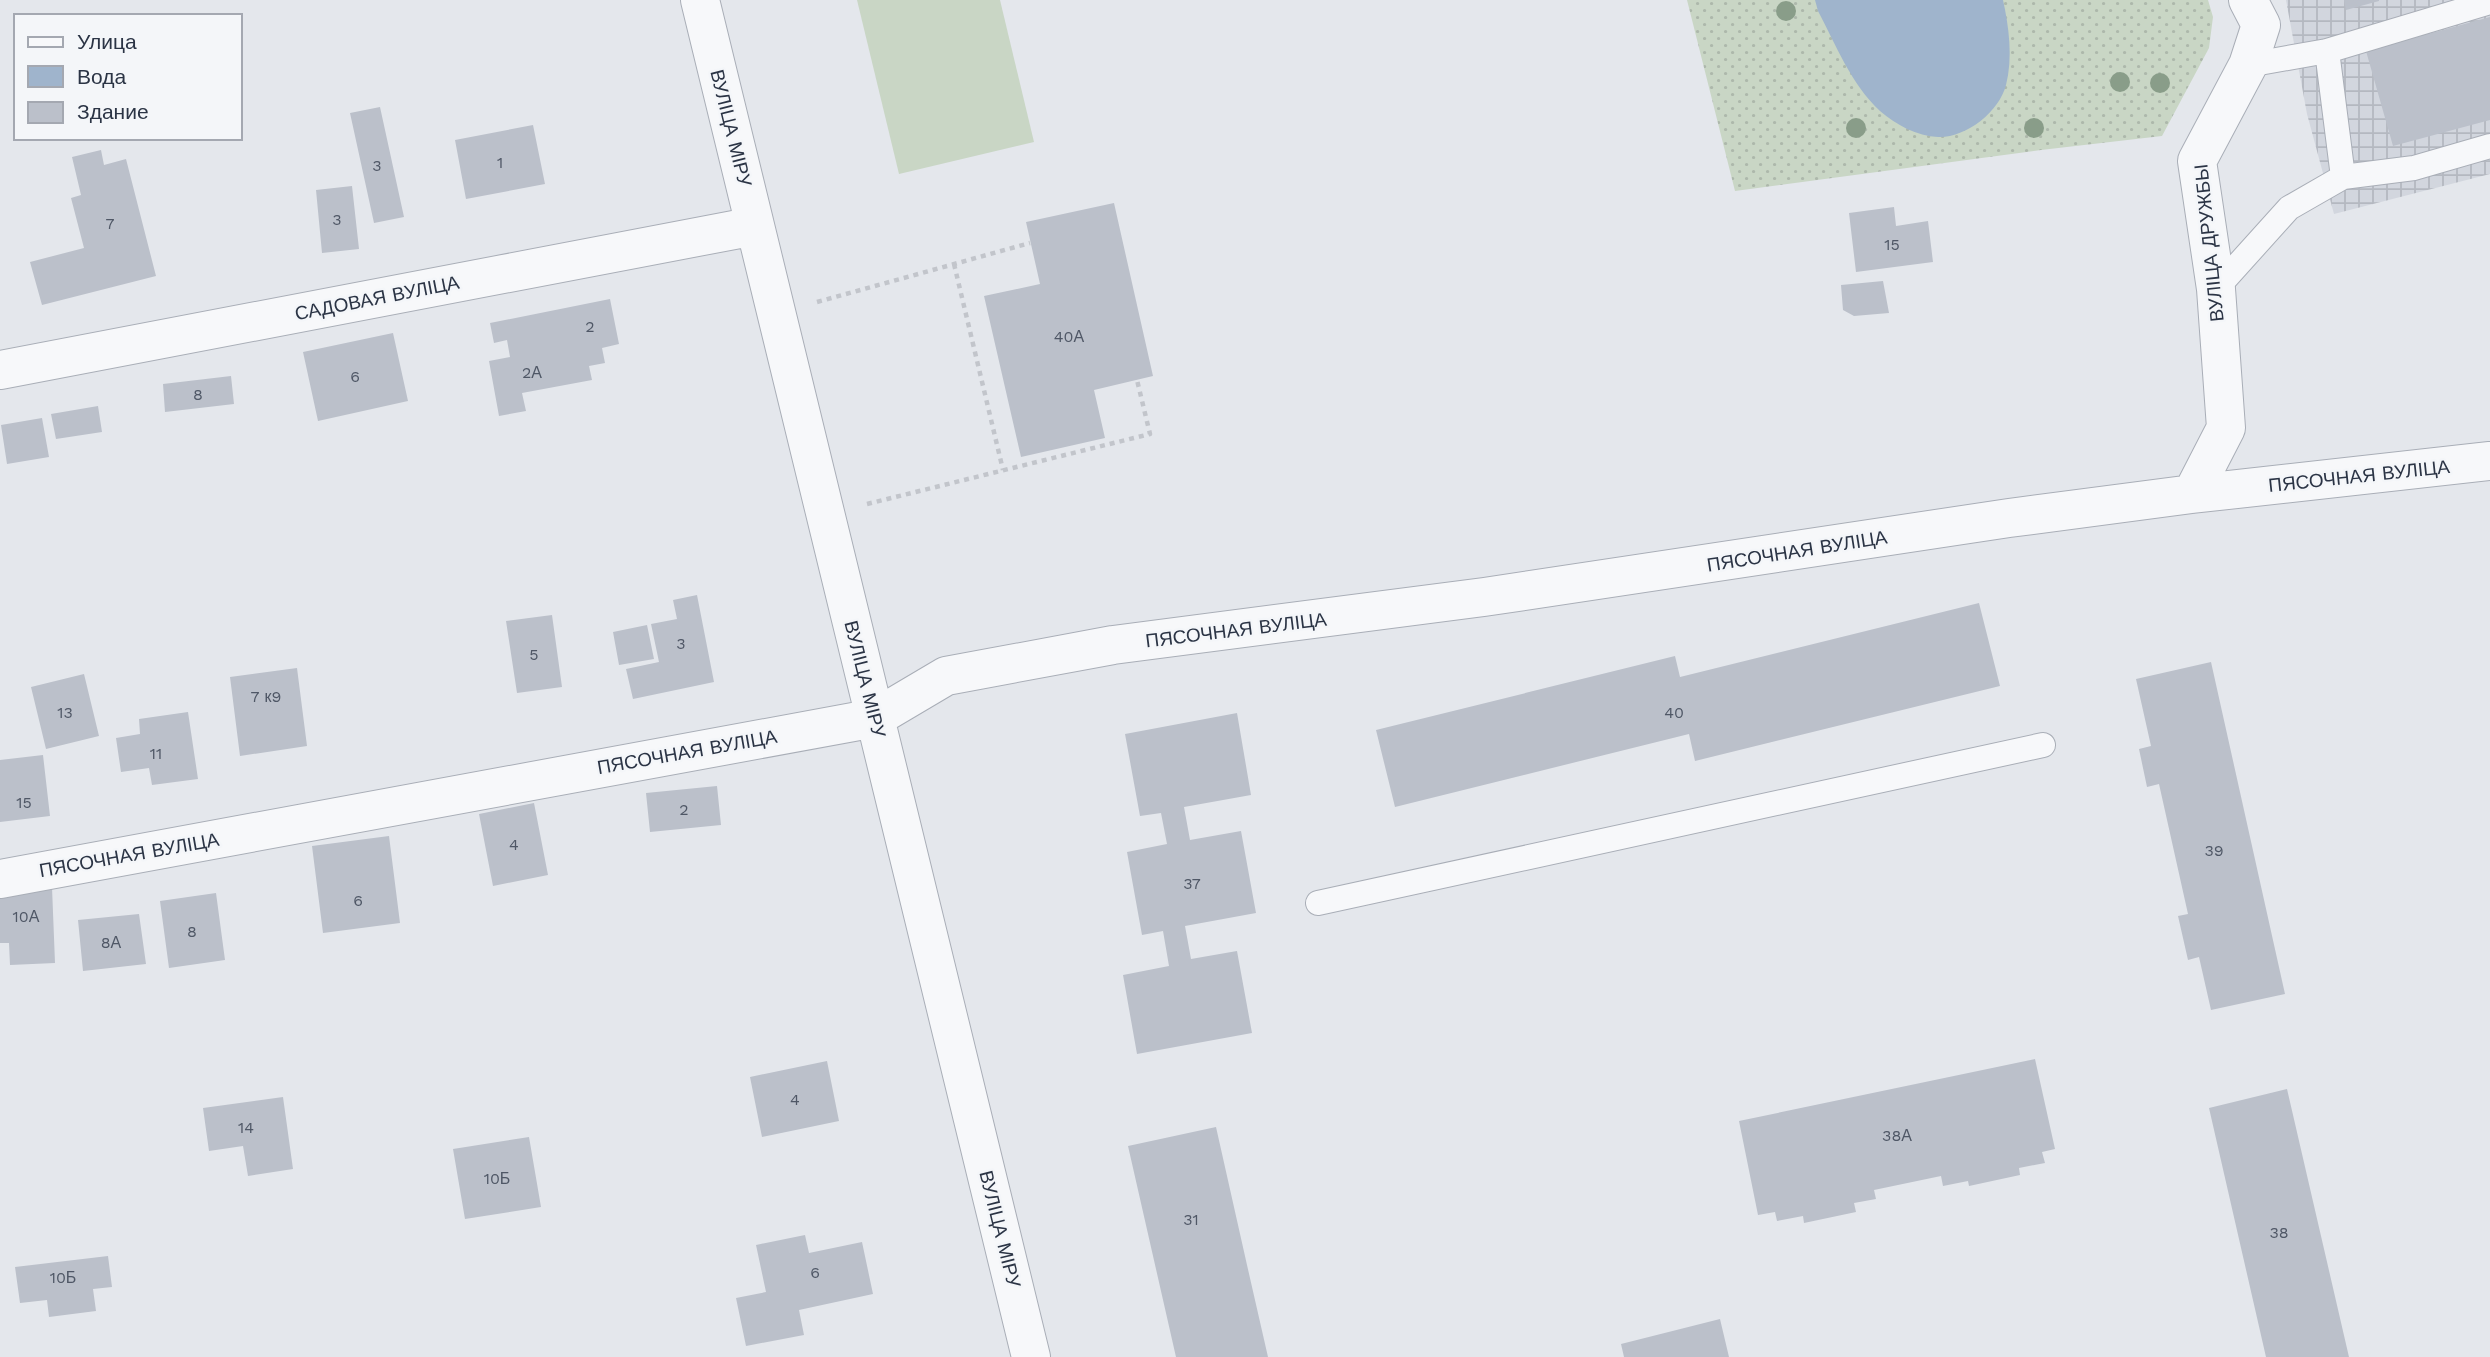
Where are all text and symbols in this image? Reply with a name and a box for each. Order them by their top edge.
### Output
legend [14,14,242,140]
text: Улица [77,29,137,54]
text: Вода [77,64,126,89]
street label: ВУЛІЦА МІРУ [705,67,757,190]
text: Здание [77,99,149,124]
house number: 1 [497,153,503,172]
house number: 3 [372,156,382,175]
street label: ВУЛІЦА ДРУЖБЫ [2189,163,2229,323]
house number: 3 [332,210,342,229]
house number: 7 [106,214,115,233]
house number: 15 [1884,235,1900,254]
street label: САДОВАЯ ВУЛІЦА [293,271,462,325]
house number: 2 [585,317,595,336]
house number: 40А [1054,327,1085,346]
house number: 2А [522,363,542,382]
house number: 6 [350,367,360,386]
house number: 8 [193,385,203,404]
street label: ПЯСОЧНАЯ ВУЛІЦА [2267,455,2451,497]
street label: ПЯСОЧНАЯ ВУЛІЦА [1705,525,1889,577]
street label: ПЯСОЧНАЯ ВУЛІЦА [1144,607,1328,653]
street label: ВУЛІЦА МІРУ [839,618,891,741]
house number: 3 [676,634,686,653]
house number: 5 [529,645,539,664]
house number: 7 к9 [251,687,281,706]
house number: 13 [57,703,73,722]
house number: 40 [1664,703,1684,722]
street label: ПЯСОЧНАЯ ВУЛІЦА [595,725,779,779]
house number: 11 [150,744,162,763]
house number: 15 [16,793,32,812]
house number: 2 [679,800,689,819]
street label: ПЯСОЧНАЯ ВУЛІЦА [37,828,221,882]
house number: 4 [509,835,519,854]
house number: 39 [2204,841,2224,860]
house number: 37 [1183,874,1201,893]
house number: 6 [353,891,363,910]
house number: 10А [13,907,40,926]
house number: 8 [187,922,197,941]
house number: 8А [101,933,122,952]
house number: 4 [790,1090,800,1109]
house number: 14 [238,1118,254,1137]
house number: 38А [1882,1126,1912,1145]
street label: ВУЛІЦА МІРУ [974,1168,1026,1291]
house number: 10Б [484,1169,510,1188]
house number: 31 [1183,1210,1199,1229]
house number: 38 [2269,1223,2289,1242]
house number: 6 [810,1263,820,1282]
house number: 10Б [50,1268,76,1287]

